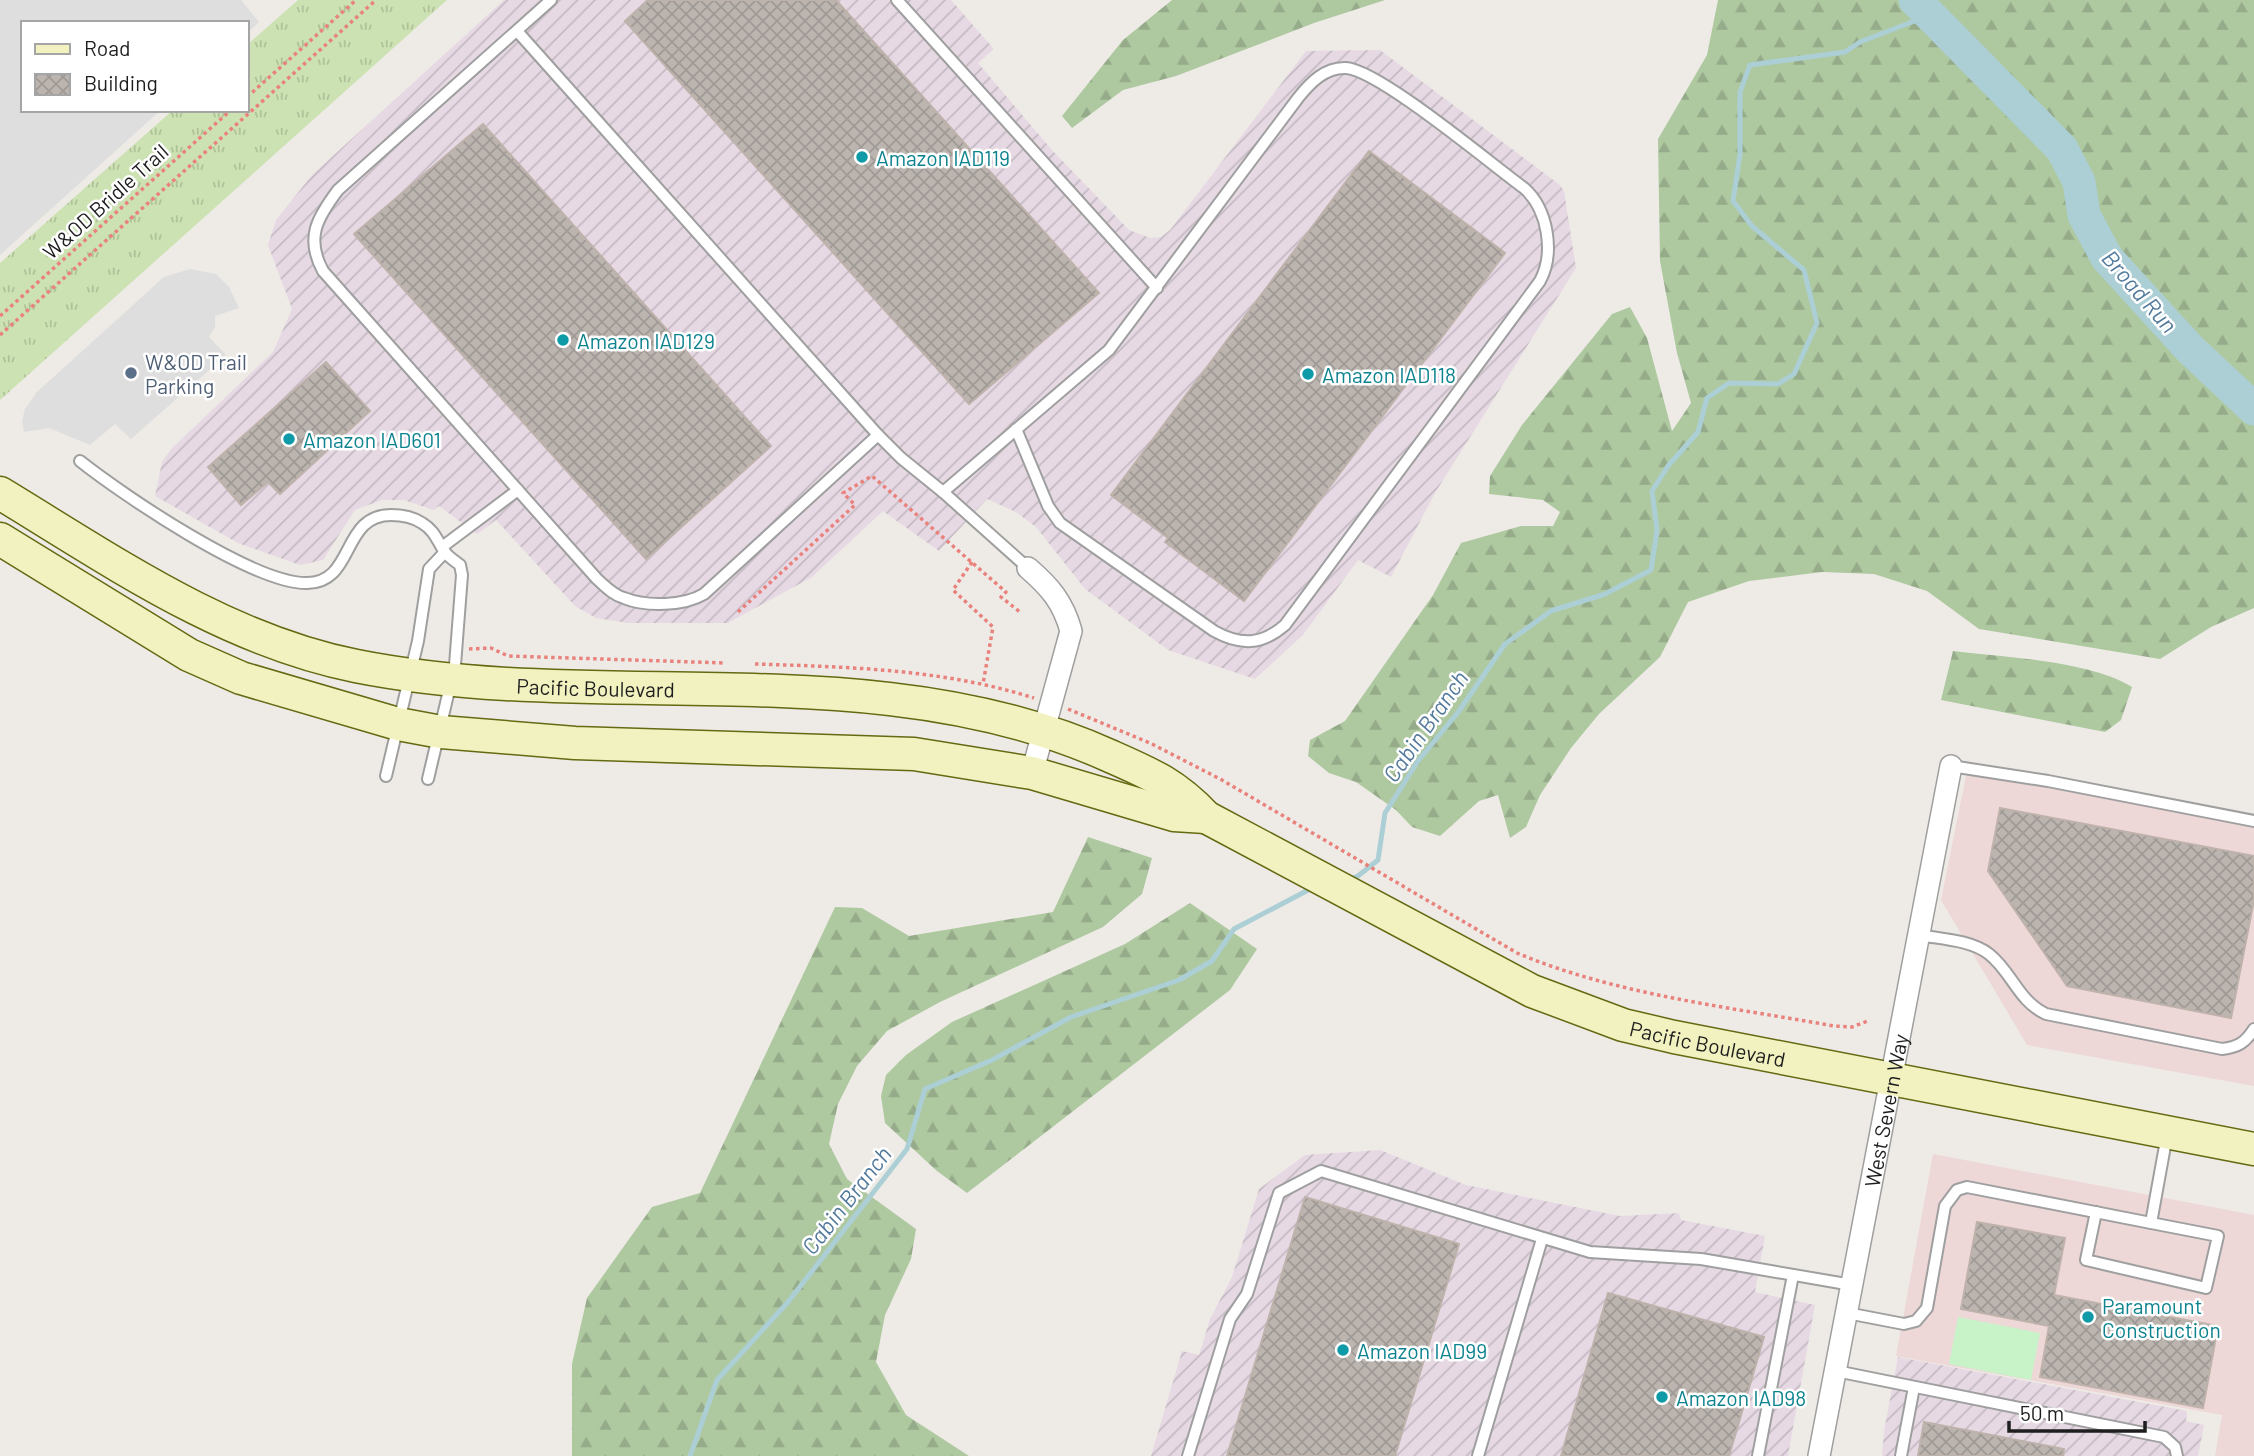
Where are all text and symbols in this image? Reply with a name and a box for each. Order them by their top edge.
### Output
legend [21,21,248,112]
text: Road [84,35,130,60]
text: Building [84,70,158,95]
street label: W&OD Bridle Trail [37,138,173,264]
place label: Amazon IAD119 [876,145,1010,170]
marker: Amazon IAD119 [854,149,870,165]
water label: Broad Run [2096,244,2184,338]
place label: Amazon IAD129 [577,328,715,353]
marker: Amazon IAD129 [555,332,571,348]
place label: W&OD Trail Parking [145,349,247,398]
place label: Amazon IAD118 [1322,362,1456,387]
marker: W&OD Trail Parking [123,365,139,381]
marker: Amazon IAD118 [1300,366,1316,382]
place label: Amazon IAD601 [303,427,441,452]
marker: Amazon IAD601 [281,431,297,447]
water label: Cabin Branch [1376,665,1474,787]
street label: Pacific Boulevard [516,672,675,701]
street label: Pacific Boulevard [1627,1015,1788,1071]
street label: West Severn Way [1858,1031,1912,1189]
water label: Cabin Branch [795,1140,897,1260]
place label: Paramount Construction [2102,1293,2221,1342]
marker: Paramount Construction [2080,1309,2096,1325]
place label: Amazon IAD99 [1357,1338,1487,1363]
marker: Amazon IAD99 [1335,1342,1351,1358]
place label: Amazon IAD98 [1676,1385,1806,1410]
marker: Amazon IAD98 [1654,1389,1670,1405]
scale bar [2009,1390,2146,1434]
text: 50 m [2020,1400,2064,1425]

